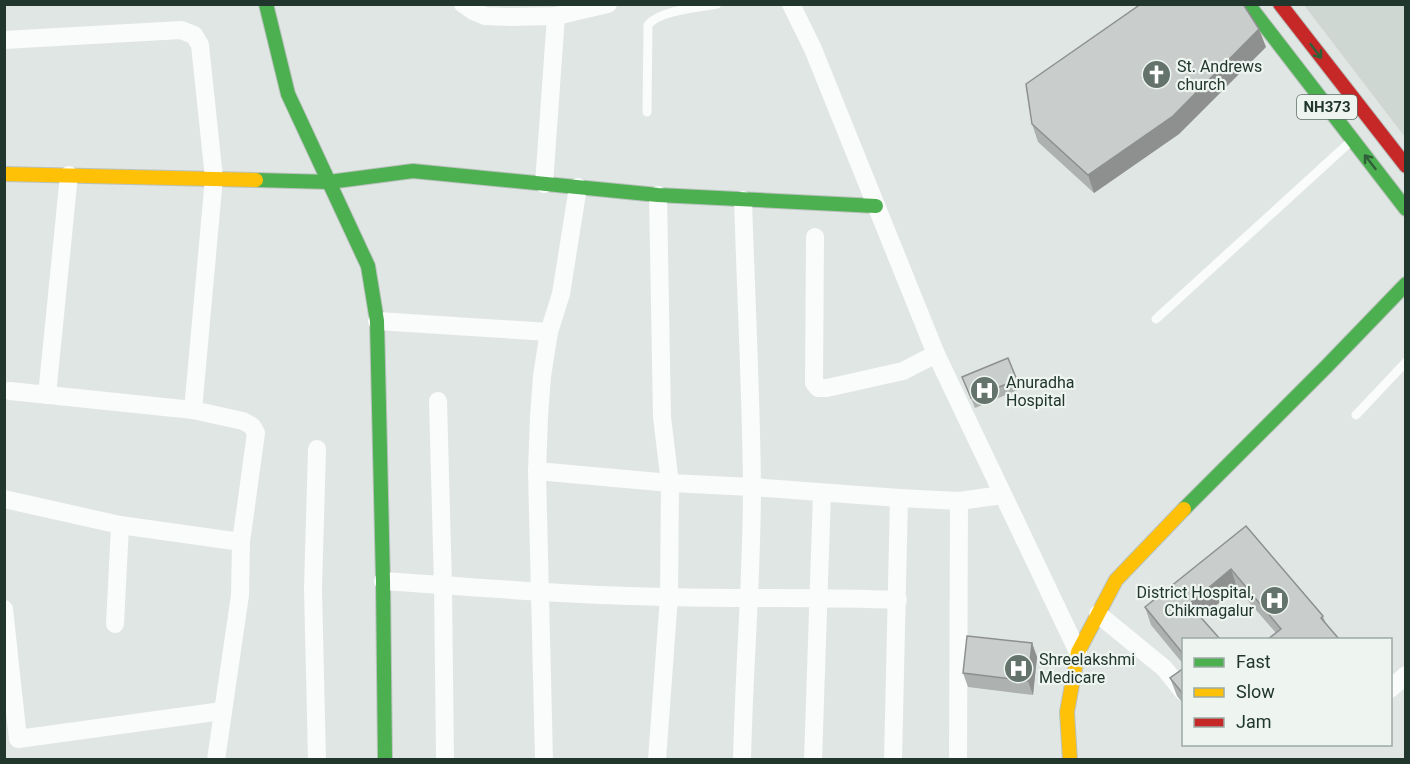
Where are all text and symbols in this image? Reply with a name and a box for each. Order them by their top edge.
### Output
one-way arrow [1309,42,1322,58]
place label: St. Andrews church [1177,57,1262,94]
church icon: St. Andrews church [1140,59,1172,91]
road number: NH373 [1297,95,1357,119]
one-way arrow [1364,155,1376,171]
place label: Anuradha Hospital [1006,373,1074,410]
hospital icon: Anuradha Hospital [969,375,1001,407]
place label: District Hospital, Chikmagalur [1137,583,1255,620]
hospital icon: District Hospital, Chikmagalur [1259,585,1291,617]
legend [1182,638,1392,746]
place label: Shreelakshmi Medicare [1039,650,1135,687]
text: Fast [1236,651,1271,672]
hospital icon: Shreelakshmi Medicare [1002,652,1034,684]
text: Slow [1236,681,1275,702]
text: Jam [1236,711,1272,732]

